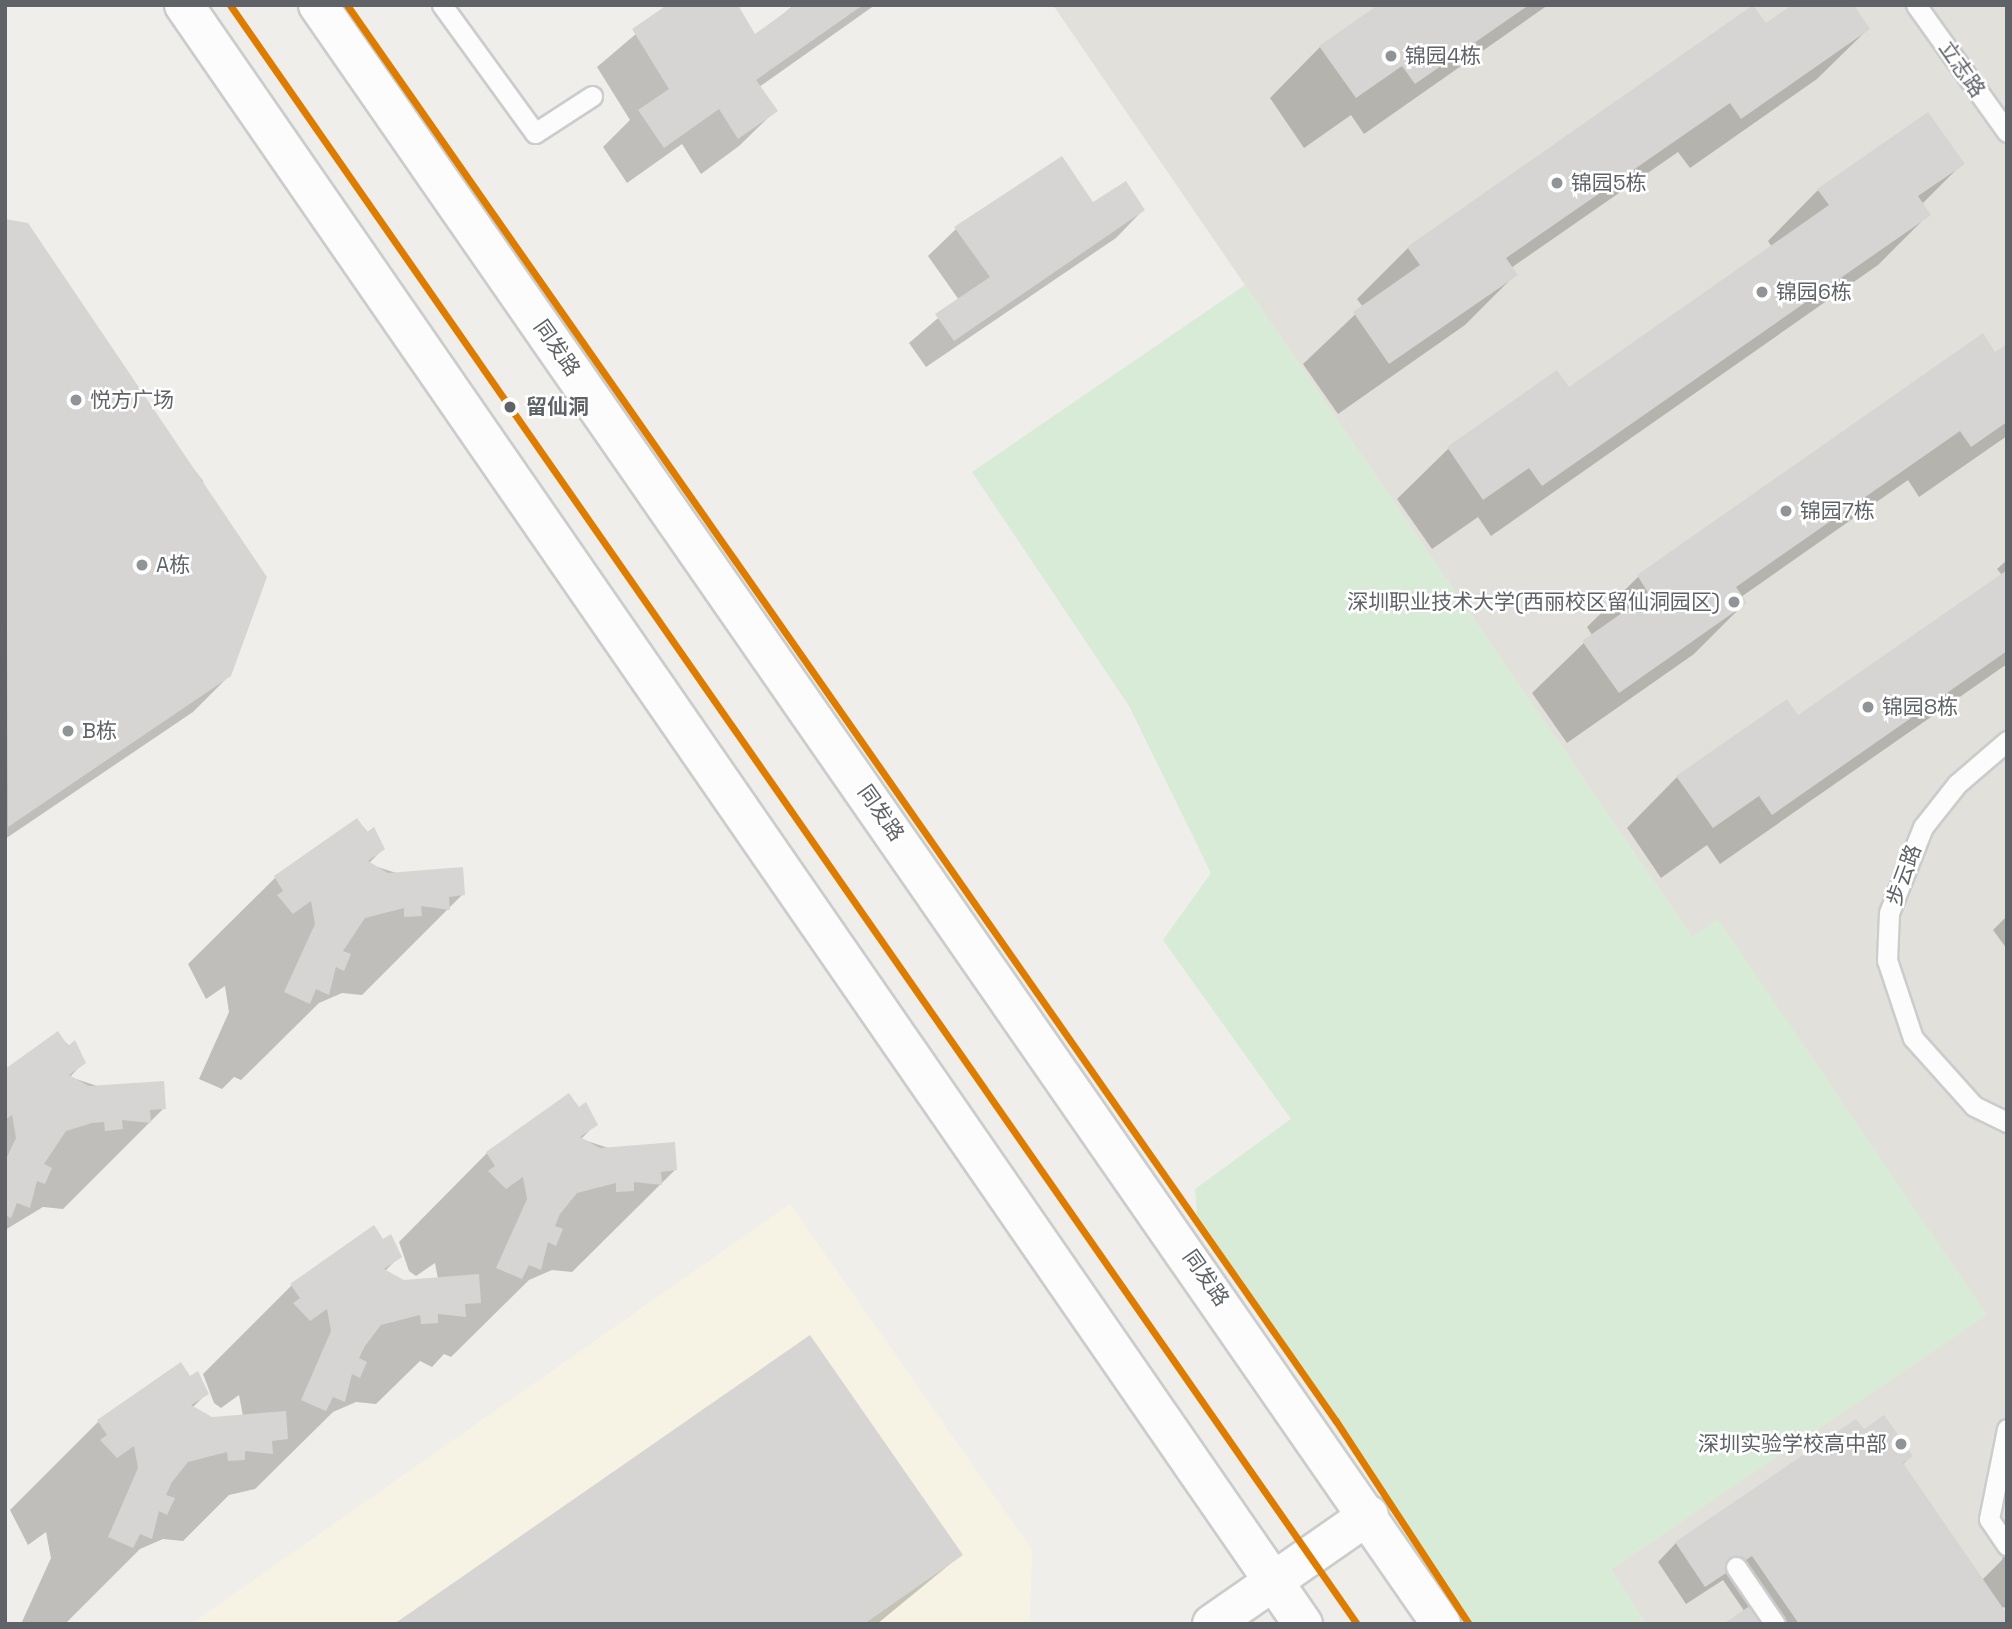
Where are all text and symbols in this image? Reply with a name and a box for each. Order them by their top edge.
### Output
street label: 立志路 [1934,36,1990,102]
place label: 锦园4栋 [1405,43,1481,69]
marker: 锦园4栋 [1383,48,1399,64]
place label: 锦园5栋 [1571,170,1647,196]
marker: 锦园5栋 [1549,175,1565,191]
place label: 锦园6栋 [1776,279,1852,305]
marker: 锦园6栋 [1754,284,1770,300]
street label: 同发路 [529,315,585,381]
place label: 悦方广场 [90,387,174,413]
marker: 悦方广场 [68,392,84,408]
place label: 留仙洞 [526,394,589,420]
marker: 留仙洞 [500,397,520,417]
place label: 锦园7栋 [1800,498,1875,524]
marker: 锦园7栋 [1778,503,1794,519]
place label: A栋 [156,552,190,578]
marker: A栋 [134,557,150,573]
place label: 深圳职业技术大学(西丽校区留仙洞园区) [1347,589,1720,615]
marker: 深圳职业技术大学(西丽校区留仙洞园区) [1726,594,1742,610]
place label: 锦园8栋 [1882,694,1958,720]
marker: 锦园8栋 [1860,699,1876,715]
place label: B栋 [82,718,117,744]
marker: B栋 [60,723,76,739]
street label: 同发路 [853,780,909,846]
street label: 步云路 [1881,841,1927,909]
street label: 同发路 [1178,1245,1234,1311]
place label: 深圳实验学校高中部 [1698,1431,1887,1457]
marker: 深圳实验学校高中部 [1893,1436,1909,1452]

